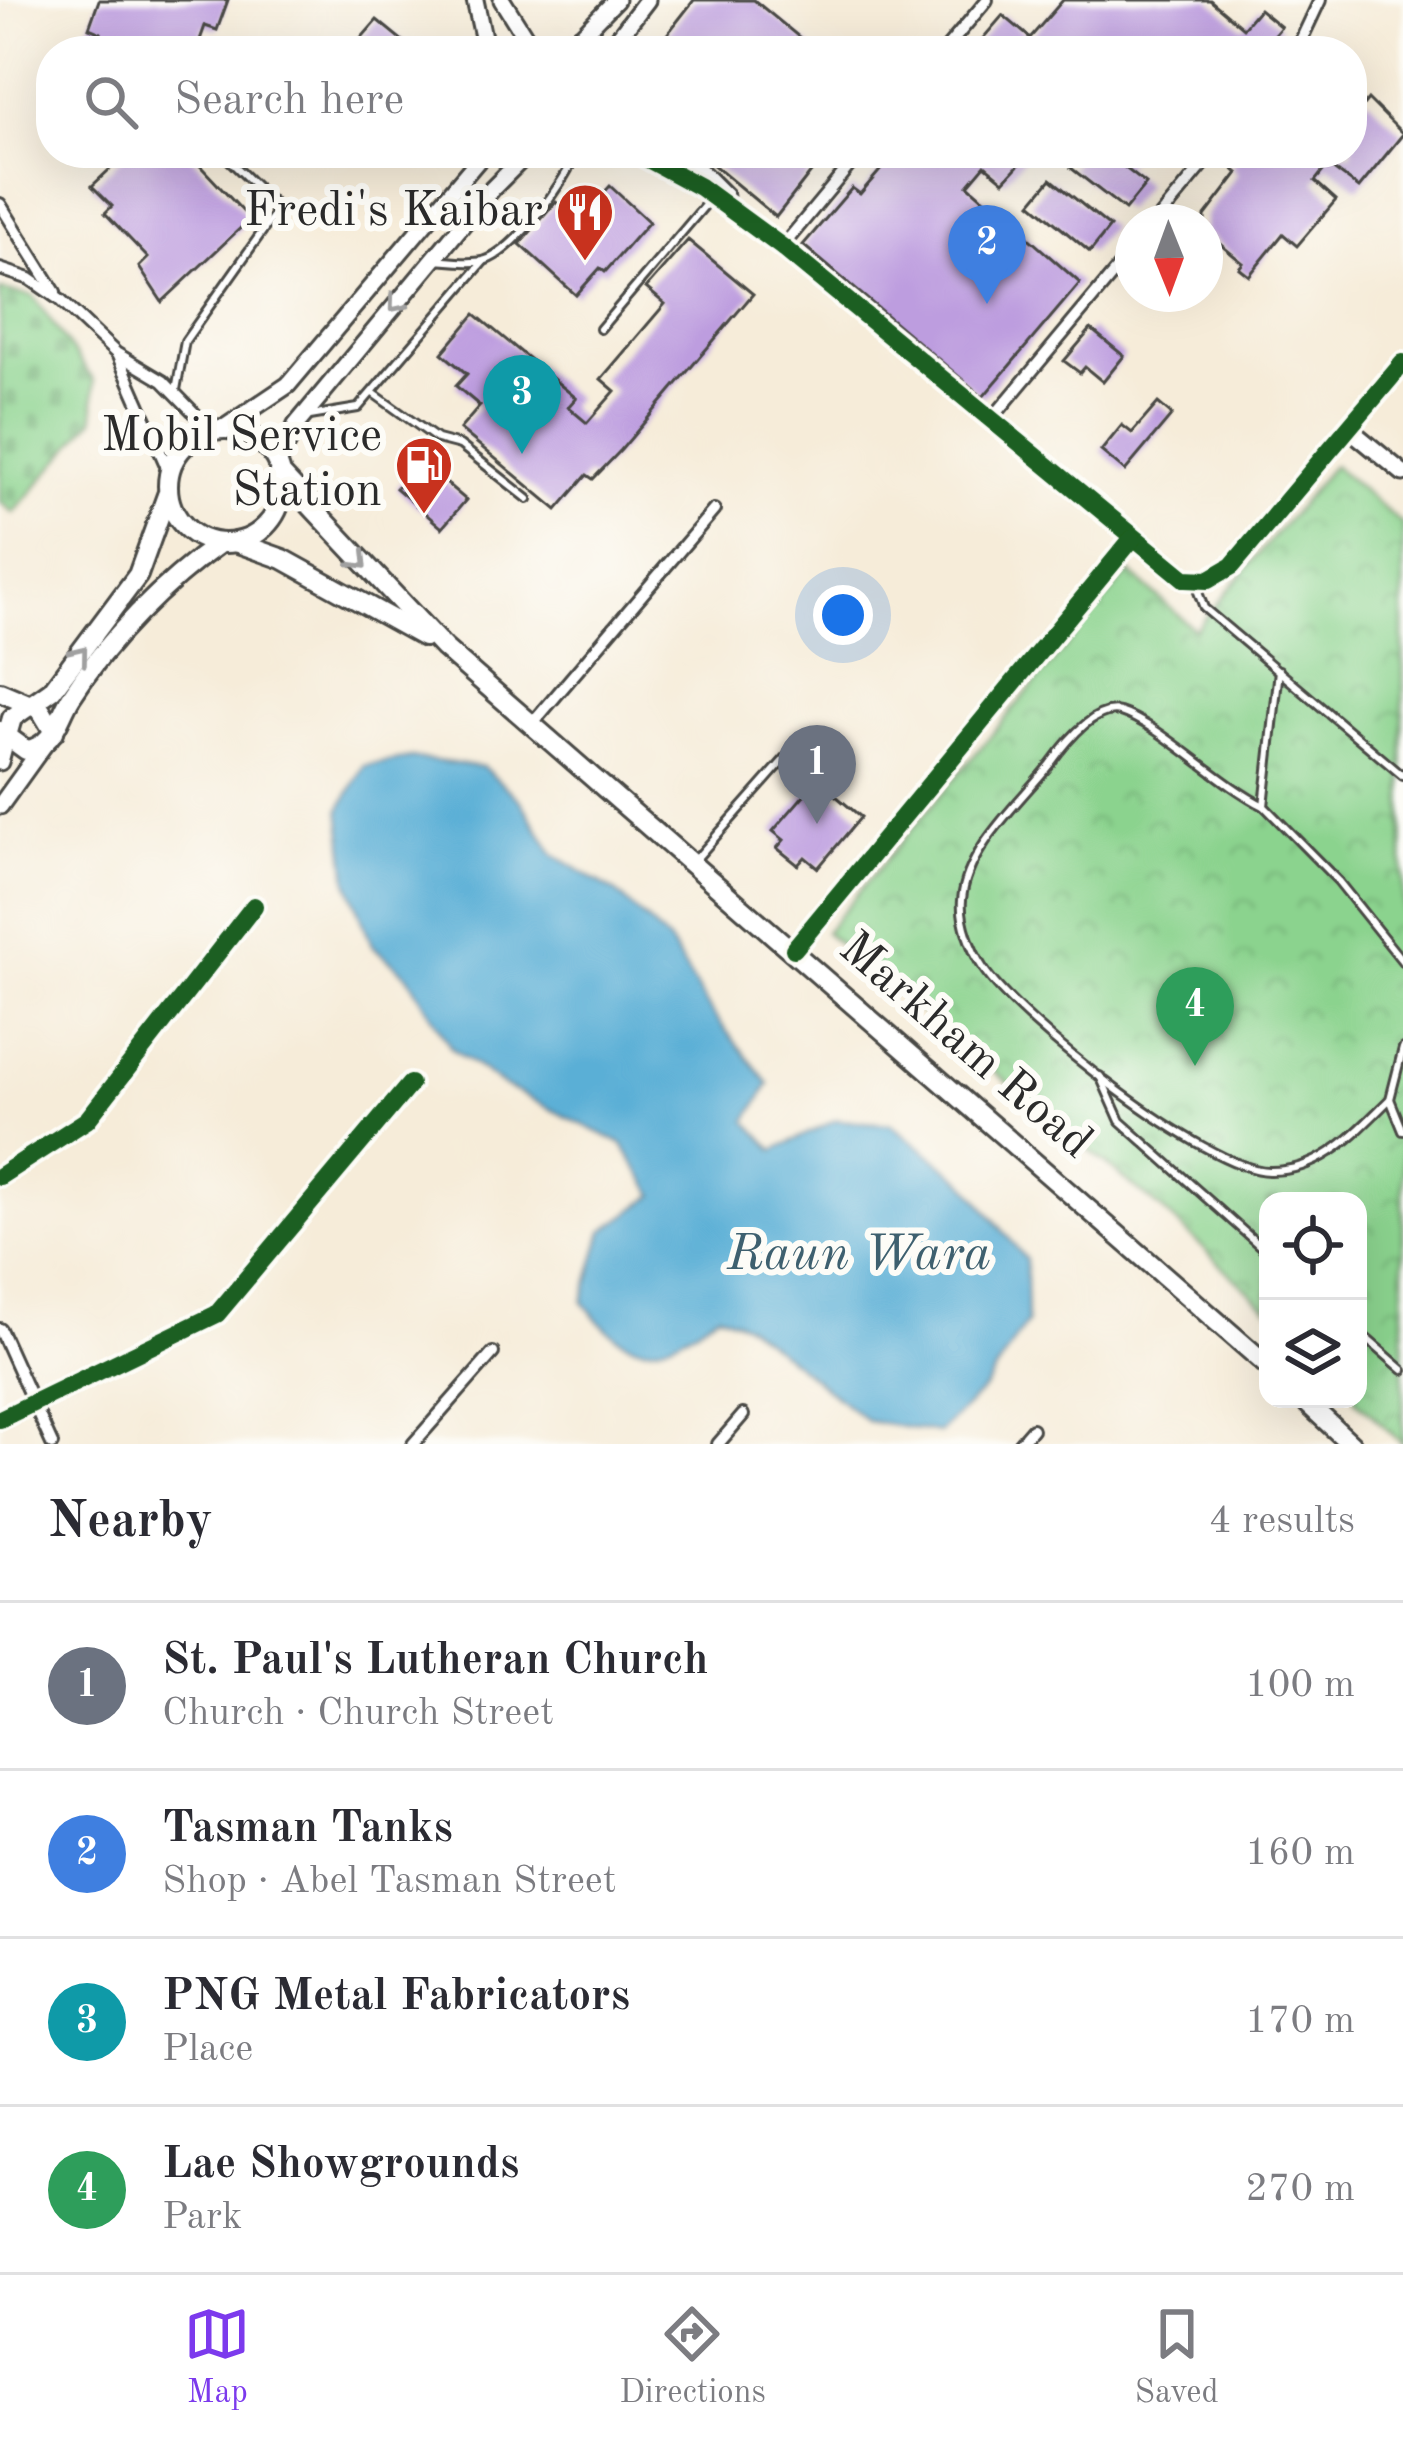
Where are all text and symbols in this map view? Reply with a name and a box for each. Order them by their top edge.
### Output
search box [36,36,1367,168]
icon: search [78,69,144,135]
text: Search here [174,79,404,124]
restaurant icon: Fredi's Kaibar [554,181,616,263]
place label: Fredi's Kaibar [244,188,543,236]
north arrow [1115,204,1223,312]
pin: 2 [948,205,1026,304]
one-way arrow [389,291,411,313]
pin: 3 [483,355,561,454]
place label: Mobil Service Station [101,413,382,516]
fuel station icon: Mobil Service Station [393,434,455,516]
one-way arrow [345,547,367,568]
your location [813,585,873,645]
one-way arrow [66,646,87,668]
pin: 1 [778,725,856,824]
street label: Markham Road [830,924,1100,1168]
pin: 4 [1156,967,1234,1066]
map controls [1259,1192,1367,1408]
button: locate [1259,1192,1367,1300]
water label: Raun Wara [726,1230,991,1281]
button: layers [1259,1300,1367,1408]
text: Nearby [48,1497,213,1548]
text: 4 results [1209,1502,1355,1541]
text: St. Paul's Lutheran Church [162,1639,708,1684]
text: 1 [76,1666,98,1705]
text: 100 m [1245,1666,1355,1705]
text: Church · Church Street [162,1694,554,1733]
text: Tasman Tanks [162,1807,453,1852]
text: 2 [76,1834,98,1873]
text: 160 m [1245,1834,1355,1873]
text: Shop · Abel Tasman Street [162,1862,616,1901]
text: PNG Metal Fabricators [162,1975,630,2020]
text: 3 [76,2002,98,2041]
text: 170 m [1245,2002,1355,2041]
text: Place [162,2030,253,2069]
text: Lae Showgrounds [162,2143,519,2188]
text: 4 [76,2170,98,2209]
text: 270 m [1245,2170,1355,2209]
text: Park [162,2198,242,2237]
tab: Map [184,2301,250,2414]
tab: Directions [619,2301,766,2414]
tab: Saved [1135,2301,1219,2414]

